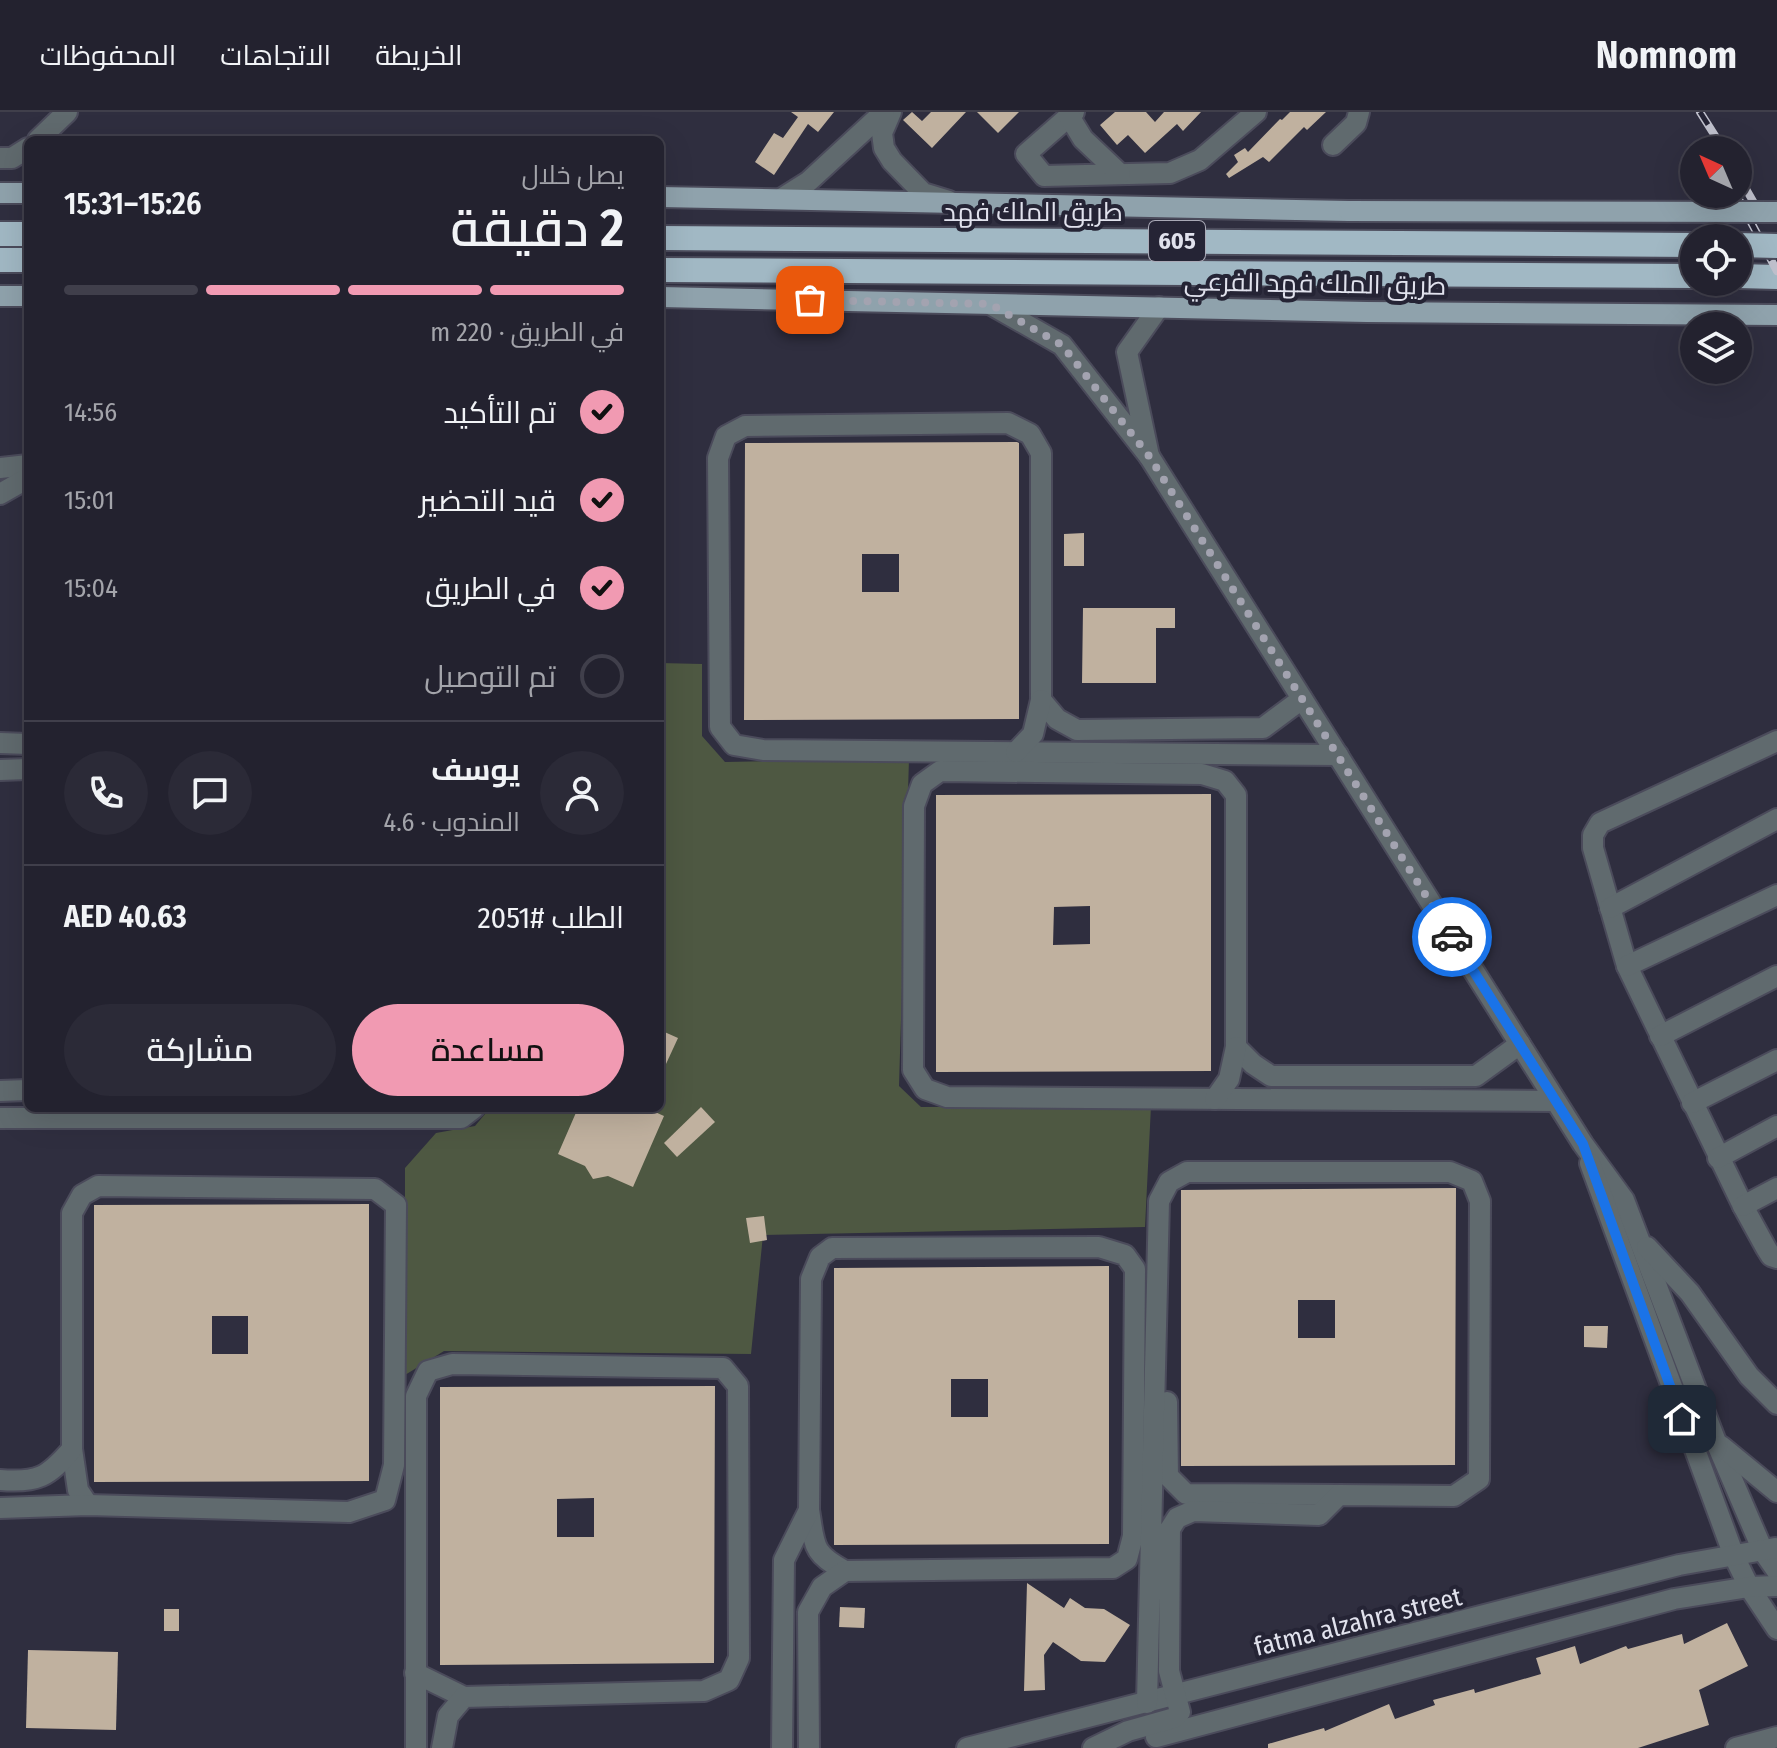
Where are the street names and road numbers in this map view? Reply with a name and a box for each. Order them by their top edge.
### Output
street label: طريق الملك فهد [943,197,1123,228]
road number: 605 [1149,221,1205,261]
street label: طريق الملك فهد الفرعي [1183,266,1446,307]
street label: fatma alzahra street [1251,1581,1465,1663]

